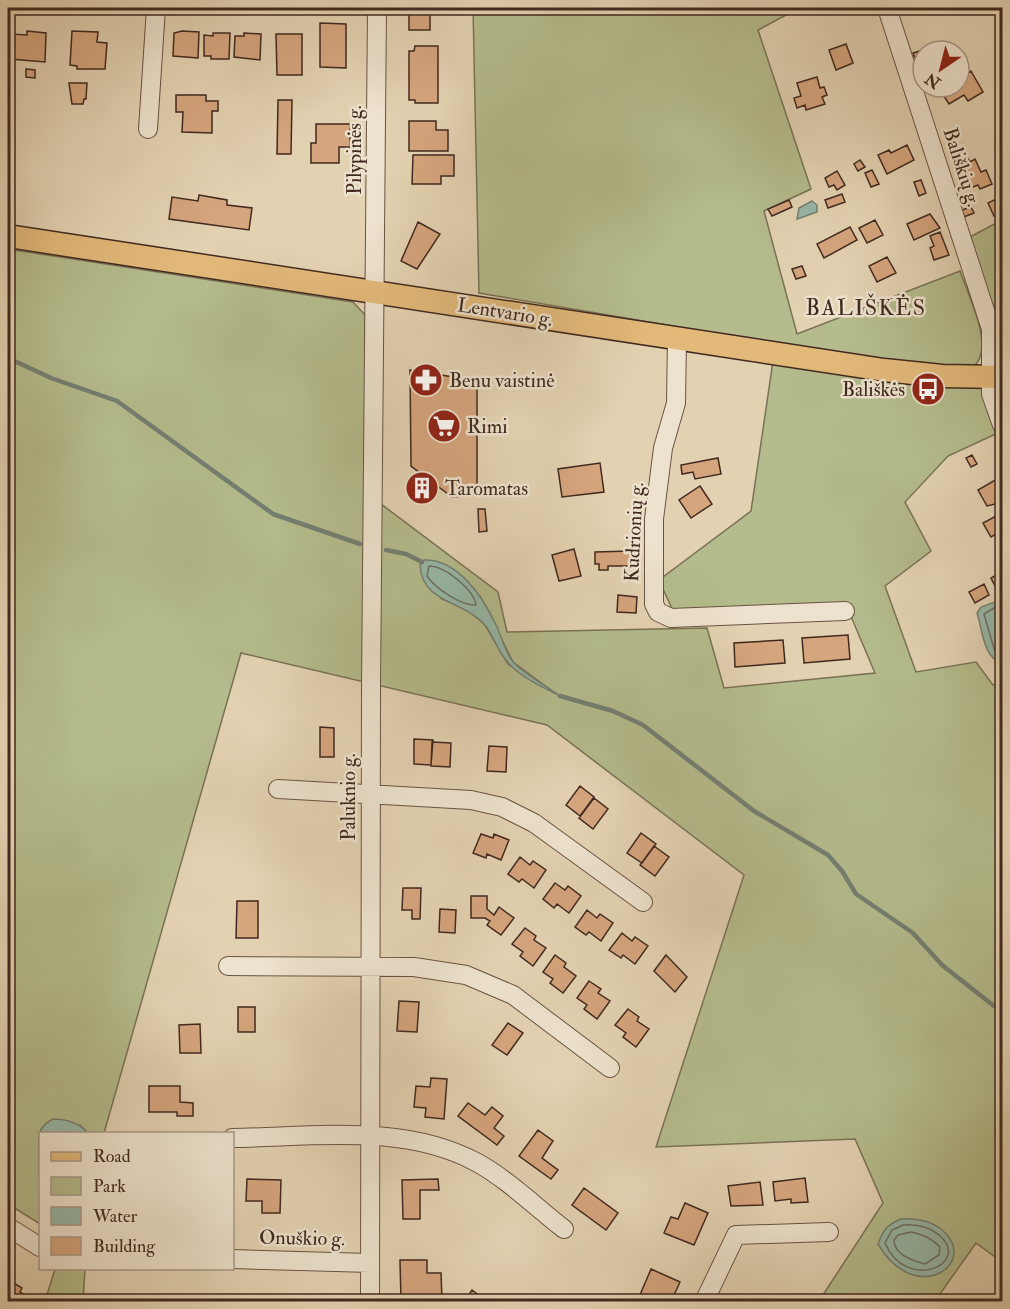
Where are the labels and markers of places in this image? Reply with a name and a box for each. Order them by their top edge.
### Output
pharmacy icon: Benu vaistinė [408,362,444,398]
place label: Benu vaistinė [449,368,555,393]
bus stop icon: Bališkės [910,371,946,407]
place label: Bališkės [842,377,905,402]
supermarket icon: Rimi [426,408,462,444]
place label: Rimi [467,414,507,439]
building icon: Taromatas [404,470,440,506]
place label: Taromatas [445,476,528,501]

